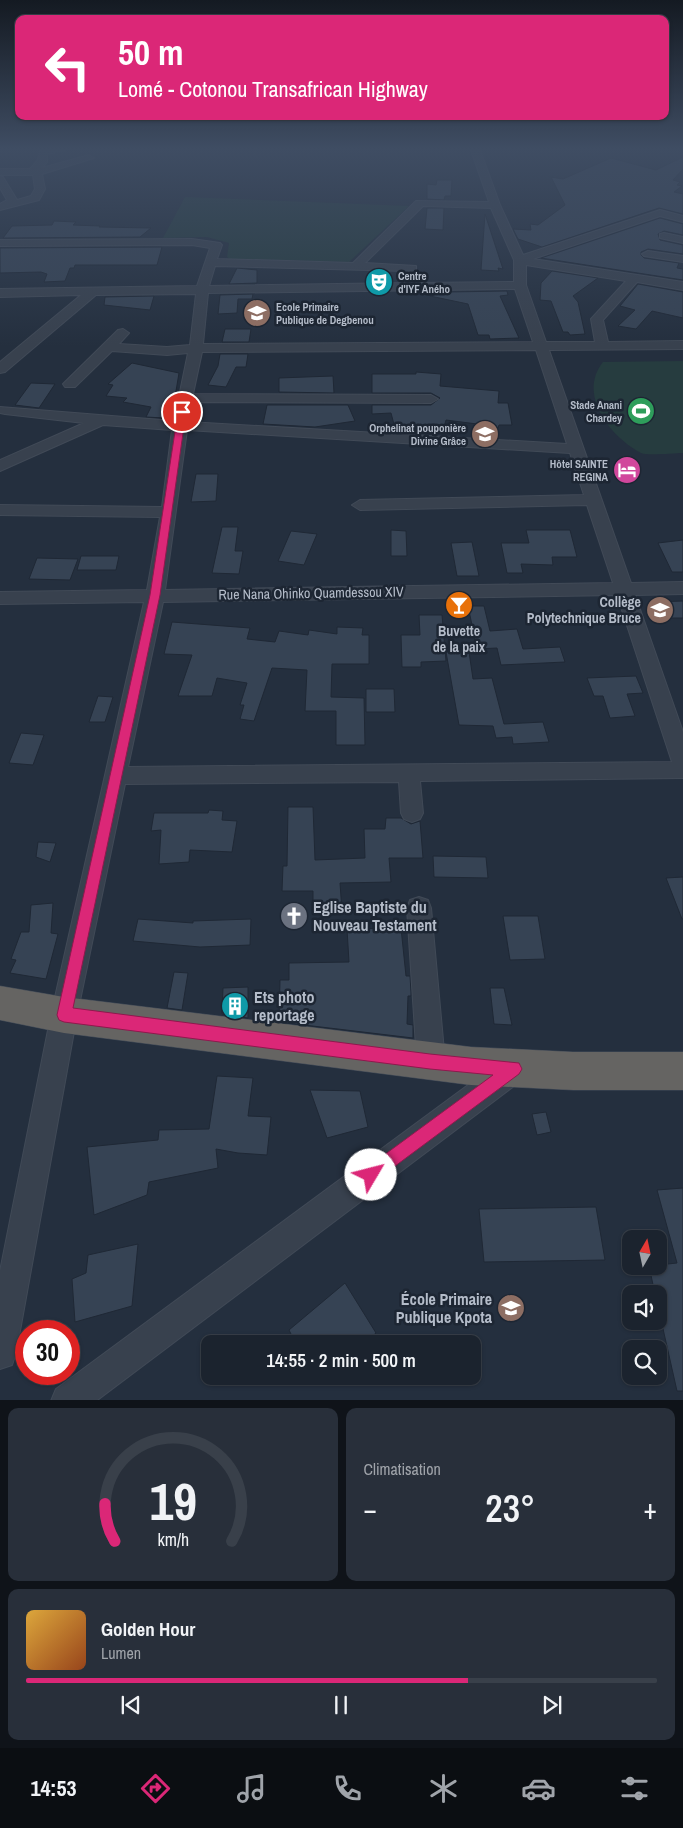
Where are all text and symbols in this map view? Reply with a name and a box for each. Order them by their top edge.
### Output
text: 50 m [118,29,183,76]
icon: left [35,35,100,100]
text: Lomé - Cotonou Transafrican Highway [118,74,428,104]
theatre icon: Centre d'IYF Aného [364,267,394,297]
place label: Centre d'IYF Aného [398,269,450,296]
school or university icon: Ecole Primaire Publique de Degbenou [242,298,272,328]
place label: Ecole Primaire Publique de Degbenou [276,300,374,327]
pin [161,391,203,433]
sports icon: Stade Anani Chardey [626,396,656,426]
icon: arrive [168,398,196,426]
place label: Stade Anani Chardey [570,398,622,425]
school or university icon: Orphelinat pouponière Divine Grâce [470,419,500,449]
place label: Orphelinat pouponière Divine Grâce [369,421,466,448]
hotel icon: Hôtel SAINTE REGINA [612,455,642,485]
place label: Hôtel SAINTE REGINA [550,457,608,484]
street label: Rue Nana Ohinko Quamdessou XIV [218,582,404,604]
bar icon: Buvette de la paix [444,590,474,620]
place label: Collège Polytechnique Bruce [527,593,641,627]
school or university icon: Collège Polytechnique Bruce [645,595,675,625]
place label: Buvette de la paix [433,622,486,656]
place label: Eglise Baptiste du Nouveau Testament [313,896,437,936]
church icon: Eglise Baptiste du Nouveau Testament [279,901,309,931]
place label: Ets photo reportage [254,986,315,1026]
building icon: Ets photo reportage [220,991,250,1021]
position arrow [344,1148,396,1200]
north arrow [622,1230,668,1275]
map controls [622,1230,667,1385]
button: sound [622,1285,667,1330]
place label: École Primaire Publique Kpota [396,1288,493,1328]
school or university icon: École Primaire Publique Kpota [496,1293,526,1323]
speed limit sign: 30 [15,1320,80,1385]
button: search [622,1340,667,1385]
text: 14:55 · 2 min · 500 m [266,1347,416,1373]
text: Climatisation [364,1458,441,1480]
text: 19 [149,1466,196,1536]
text: 23° [485,1483,535,1534]
text: − [364,1490,377,1528]
text: + [644,1490,657,1528]
text: km/h [157,1528,189,1552]
text: Golden Hour [101,1616,195,1642]
text: Lumen [101,1642,141,1664]
icon: previous [117,1691,145,1719]
icon: pause [327,1691,355,1719]
icon: next [538,1691,566,1719]
icon: directions [138,1771,173,1806]
icon: music [234,1771,269,1806]
icon: phone [330,1771,365,1806]
icon: climate [426,1771,461,1806]
icon: car [521,1771,556,1806]
icon: filters [617,1771,652,1806]
text: 14:53 [30,1773,77,1803]

